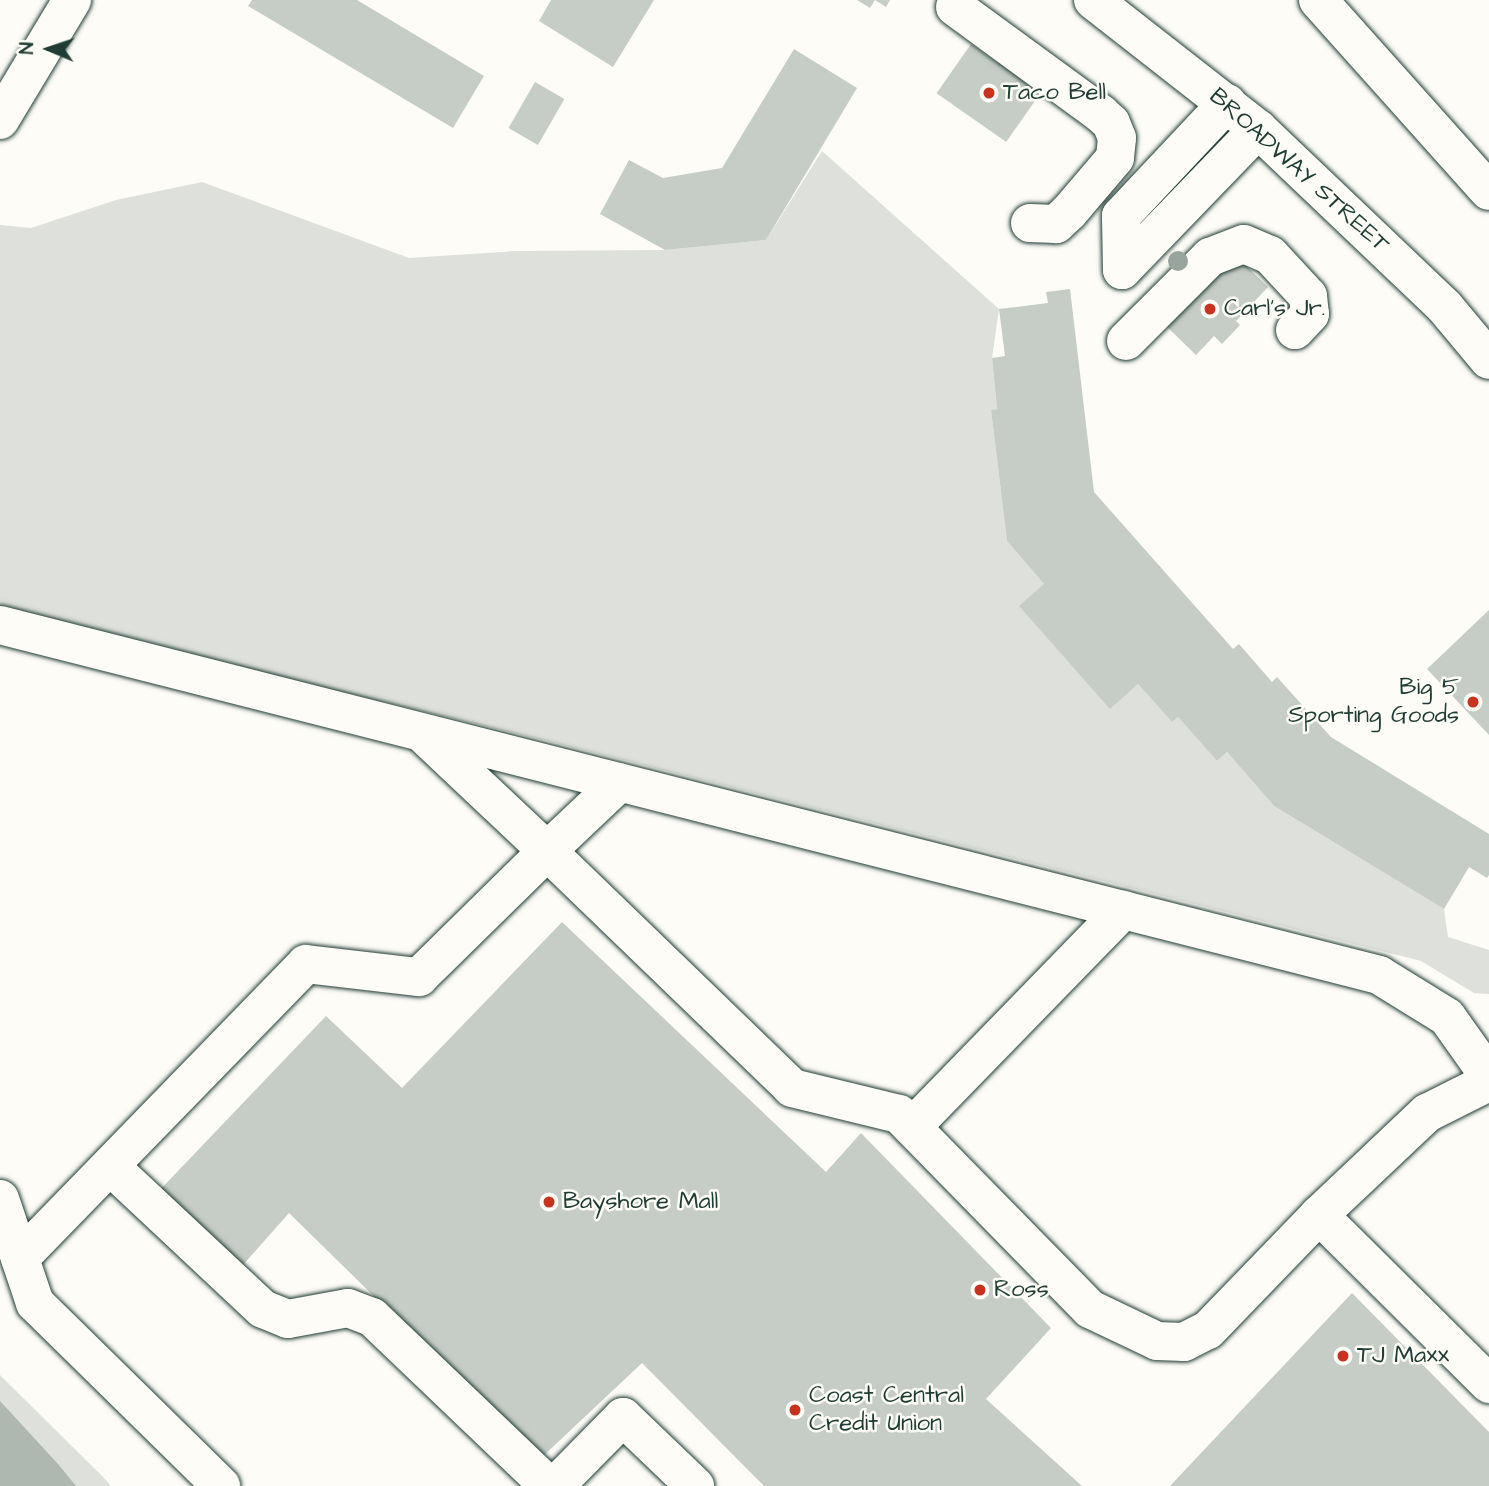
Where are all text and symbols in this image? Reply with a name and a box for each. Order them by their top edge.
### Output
north arrow [14,14,84,84]
text: N [14,42,41,55]
place label: Taco Bell [1003,79,1106,107]
street label: BROADWAY STREET [1203,83,1395,259]
marker: Taco Bell [981,85,997,101]
place label: Carl's Jr. [1224,295,1325,323]
marker: Carl's Jr. [1202,301,1218,317]
place label: Big 5 Sporting Goods [1288,674,1459,730]
marker: Big 5 Sporting Goods [1465,694,1481,710]
place label: Bayshore Mall [563,1188,718,1216]
marker: Bayshore Mall [541,1194,557,1210]
place label: Ross [994,1276,1049,1304]
marker: Ross [972,1282,988,1298]
place label: TJ Maxx [1357,1342,1449,1370]
marker: TJ Maxx [1335,1348,1351,1364]
place label: Coast Central Credit Union [809,1382,964,1438]
marker: Coast Central Credit Union [787,1402,803,1418]

